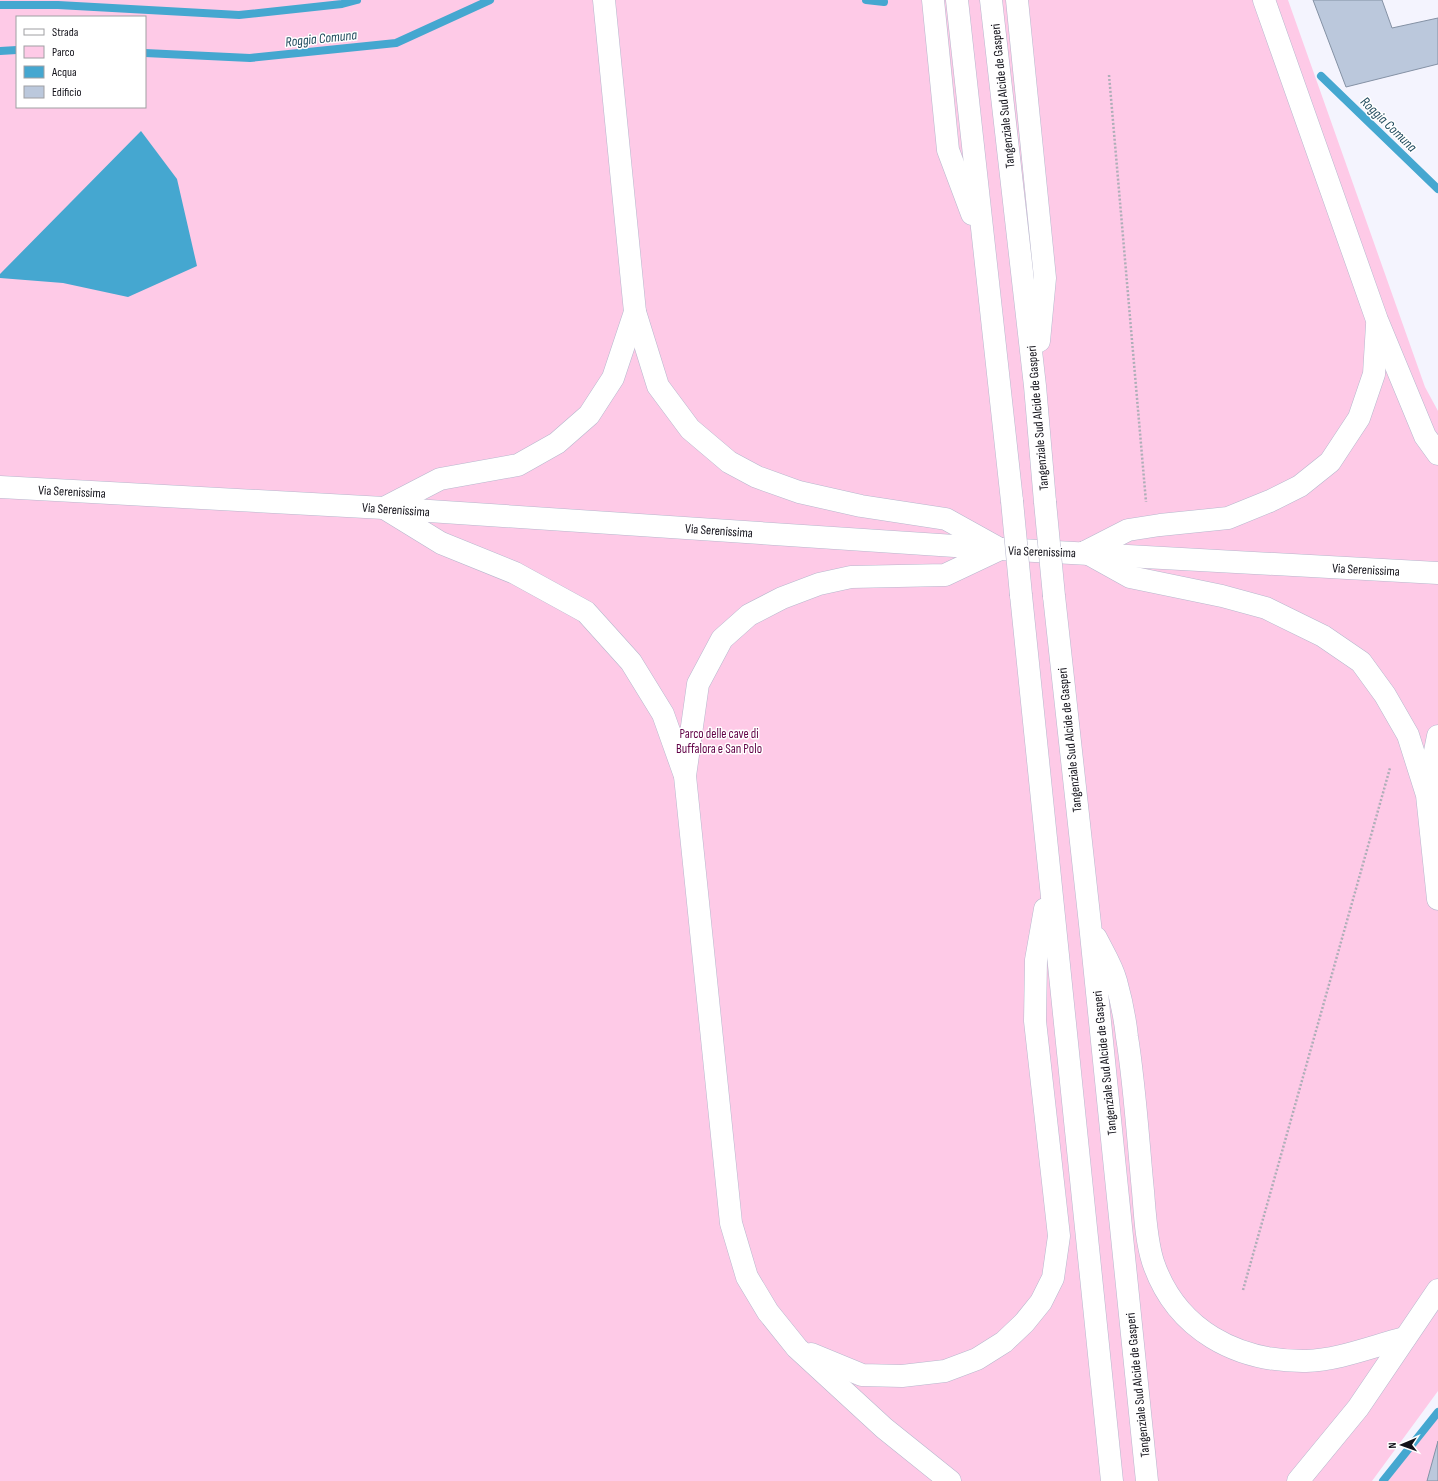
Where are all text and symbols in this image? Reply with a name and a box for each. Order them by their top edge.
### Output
legend [16,16,146,108]
street label: Tangenziale Sud Alcide de Gasperi [987,23,1019,169]
text: Strada [52,25,79,40]
water label: Roggia Comuna [284,26,358,51]
text: Parco [52,45,75,60]
text: Acqua [51,65,77,80]
text: Edificio [52,85,81,100]
water label: Roggia Comuna [1357,93,1421,156]
street label: Tangenziale Sud Alcide de Gasperi [1024,345,1052,491]
street label: Via Serenissima [38,482,106,502]
street label: Via Serenissima [362,500,430,520]
street label: Via Serenissima [685,521,753,541]
street label: Via Serenissima [1008,543,1076,561]
street label: Via Serenissima [1332,560,1400,580]
street label: Tangenziale Sud Alcide de Gasperi [1054,667,1086,813]
park label: Parco delle cave di Buffalora e San Polo [676,726,762,757]
street label: Tangenziale Sud Alcide de Gasperi [1089,990,1121,1136]
street label: Tangenziale Sud Alcide de Gasperi [1122,1312,1154,1458]
north arrow [1382,1425,1422,1465]
text: N [1386,1442,1399,1448]

